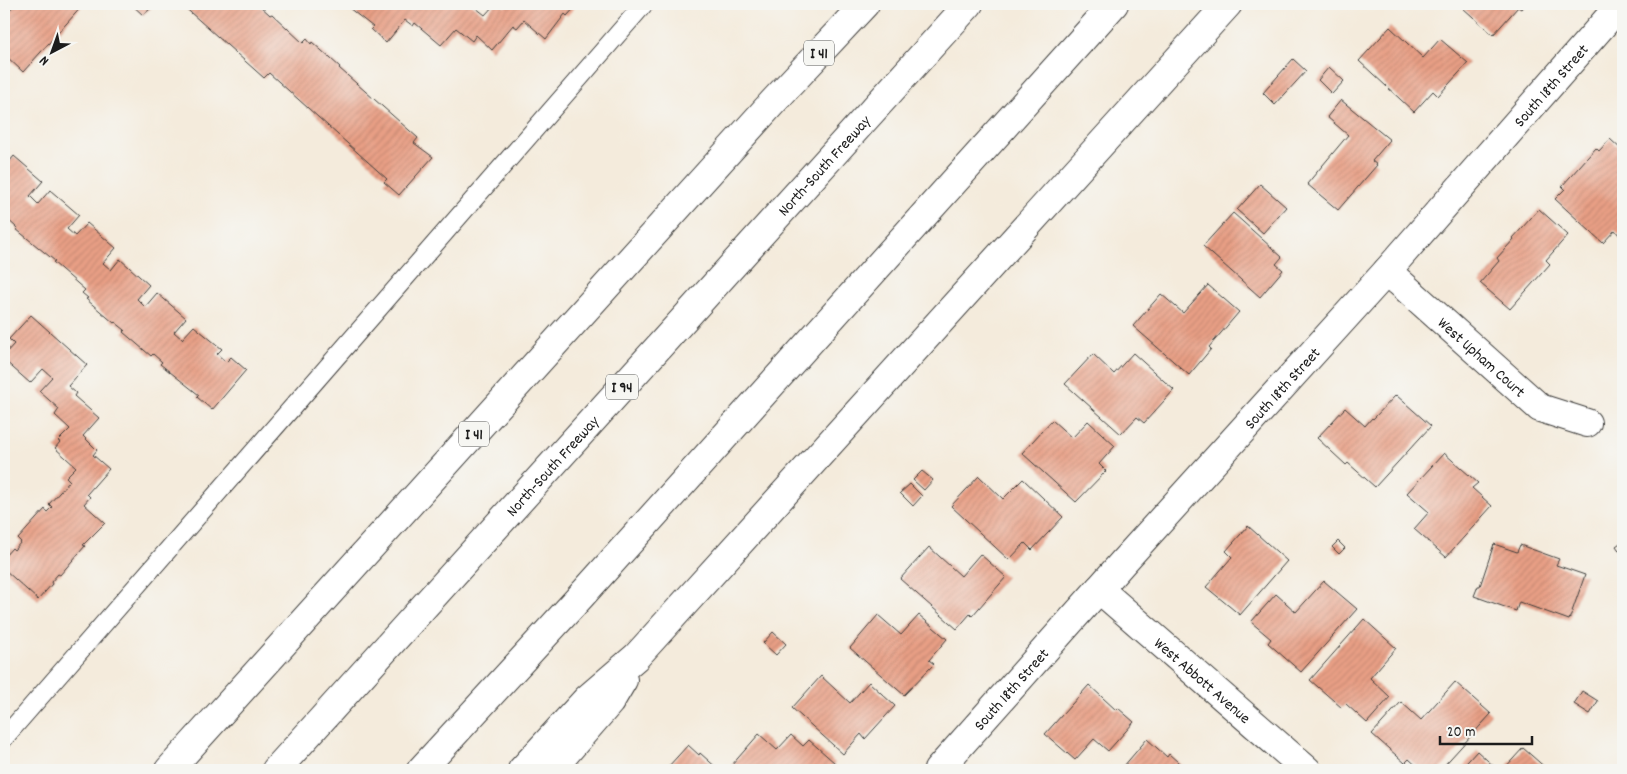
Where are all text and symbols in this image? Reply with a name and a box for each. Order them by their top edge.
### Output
north arrow [28,28,78,78]
road number: I 41 [804,40,834,66]
street label: South 18th Street [1509,40,1595,133]
text: N [36,50,54,70]
street label: North-South Freeway [773,111,878,222]
street label: West Upham Court [1432,313,1530,404]
street label: South 18th Street [1240,343,1327,435]
road number: I 94 [606,374,638,400]
street label: North-South Freeway [502,411,606,523]
road number: I 41 [459,422,489,446]
street label: West Abbott Avenue [1148,633,1255,730]
street label: South 18th Street [969,644,1055,737]
scale bar [1440,714,1532,746]
text: 20 m [1447,722,1475,744]

